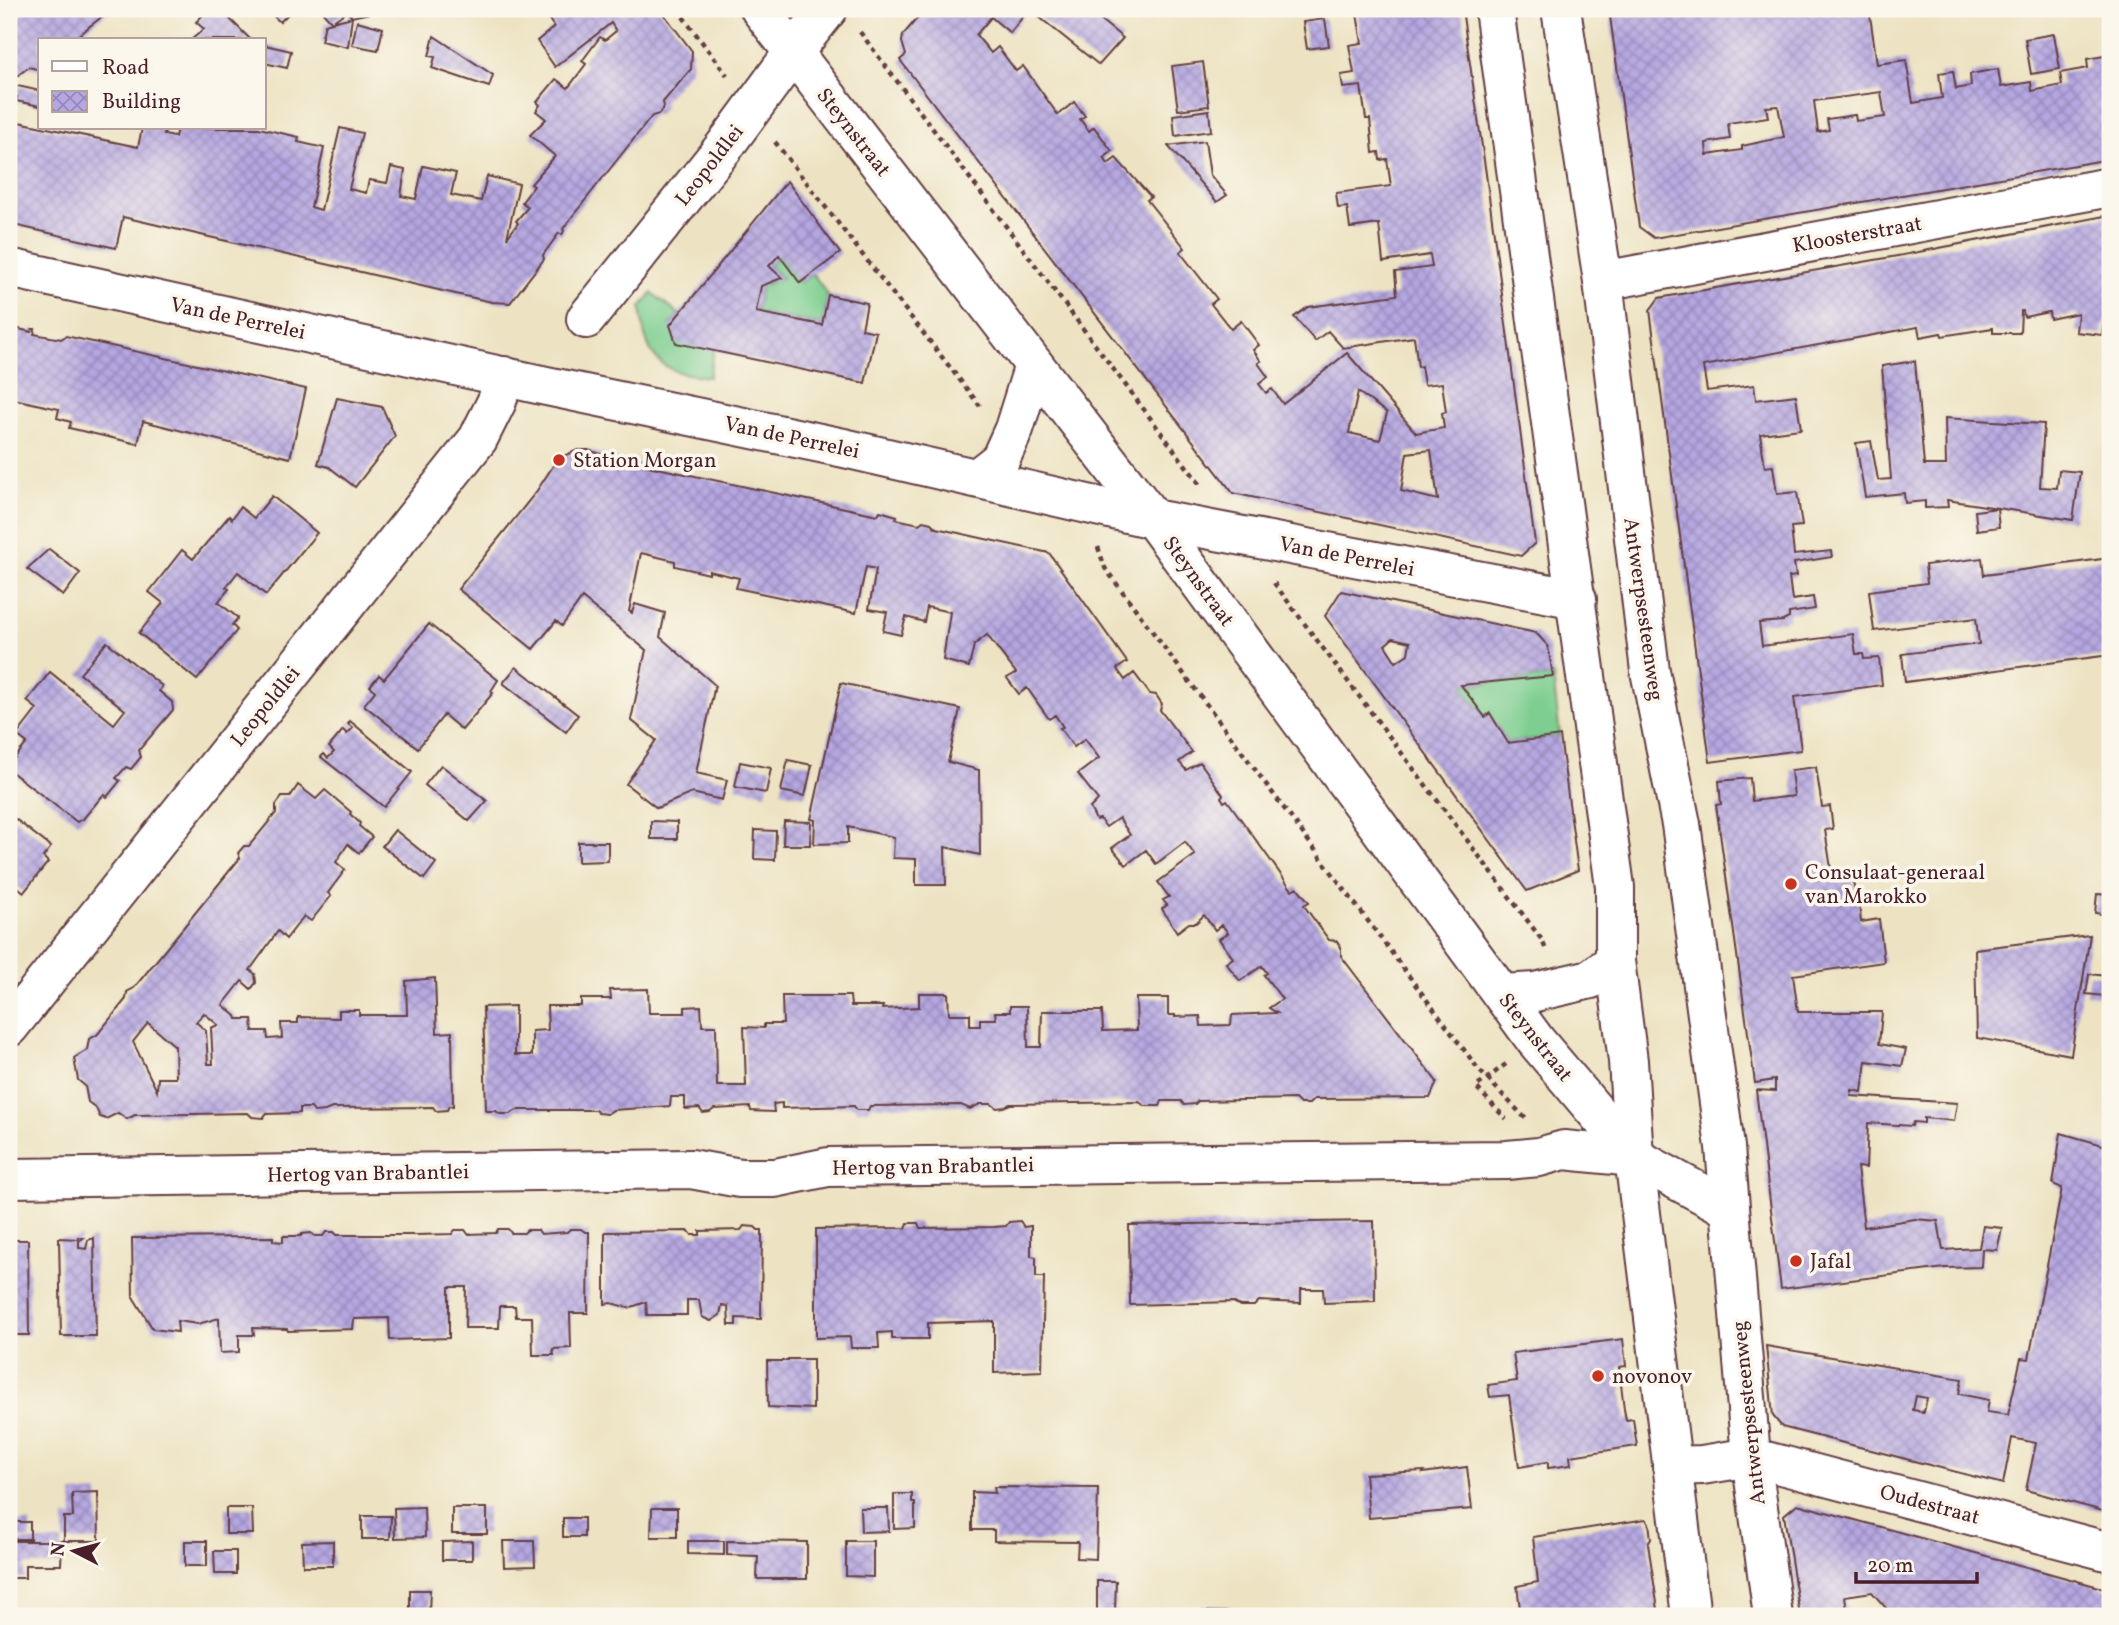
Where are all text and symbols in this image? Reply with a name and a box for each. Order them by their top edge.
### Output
legend [38,38,266,130]
text: Road [102,54,149,83]
street label: Steynstraat [809,82,897,183]
text: Building [102,88,181,117]
street label: Leopoldlei [669,119,751,213]
street label: Kloosterstraat [1790,210,1924,261]
street label: Van de Perrelei [167,291,308,348]
street label: Van de Perrelei [721,410,862,467]
place label: Station Morgan [573,447,717,476]
marker: Station Morgan [551,452,567,468]
street label: Antwerpsesteenweg [1615,516,1670,703]
street label: Van de Perrelei [1276,530,1417,585]
street label: Steynstraat [1155,531,1241,633]
street label: Leopoldlei [225,660,308,754]
place label: Consulaat-generaal van Marokko [1805,859,1985,912]
marker: Consulaat-generaal van Marokko [1783,876,1799,892]
street label: Steynstraat [1491,987,1579,1088]
street label: Hertog van Brabantlei [832,1151,1034,1184]
street label: Hertog van Brabantlei [267,1158,469,1191]
place label: Jafal [1810,1248,1851,1277]
marker: Jafal [1788,1253,1804,1269]
street label: Antwerpsesteenweg [1725,1319,1774,1506]
place label: novonov [1612,1363,1692,1392]
marker: novonov [1590,1368,1606,1384]
street label: Oudestraat [1877,1478,1983,1533]
north arrow [38,1516,108,1586]
text: N [45,1541,73,1558]
scale bar [1856,1541,1977,1585]
text: 20 m [1867,1552,1913,1581]

